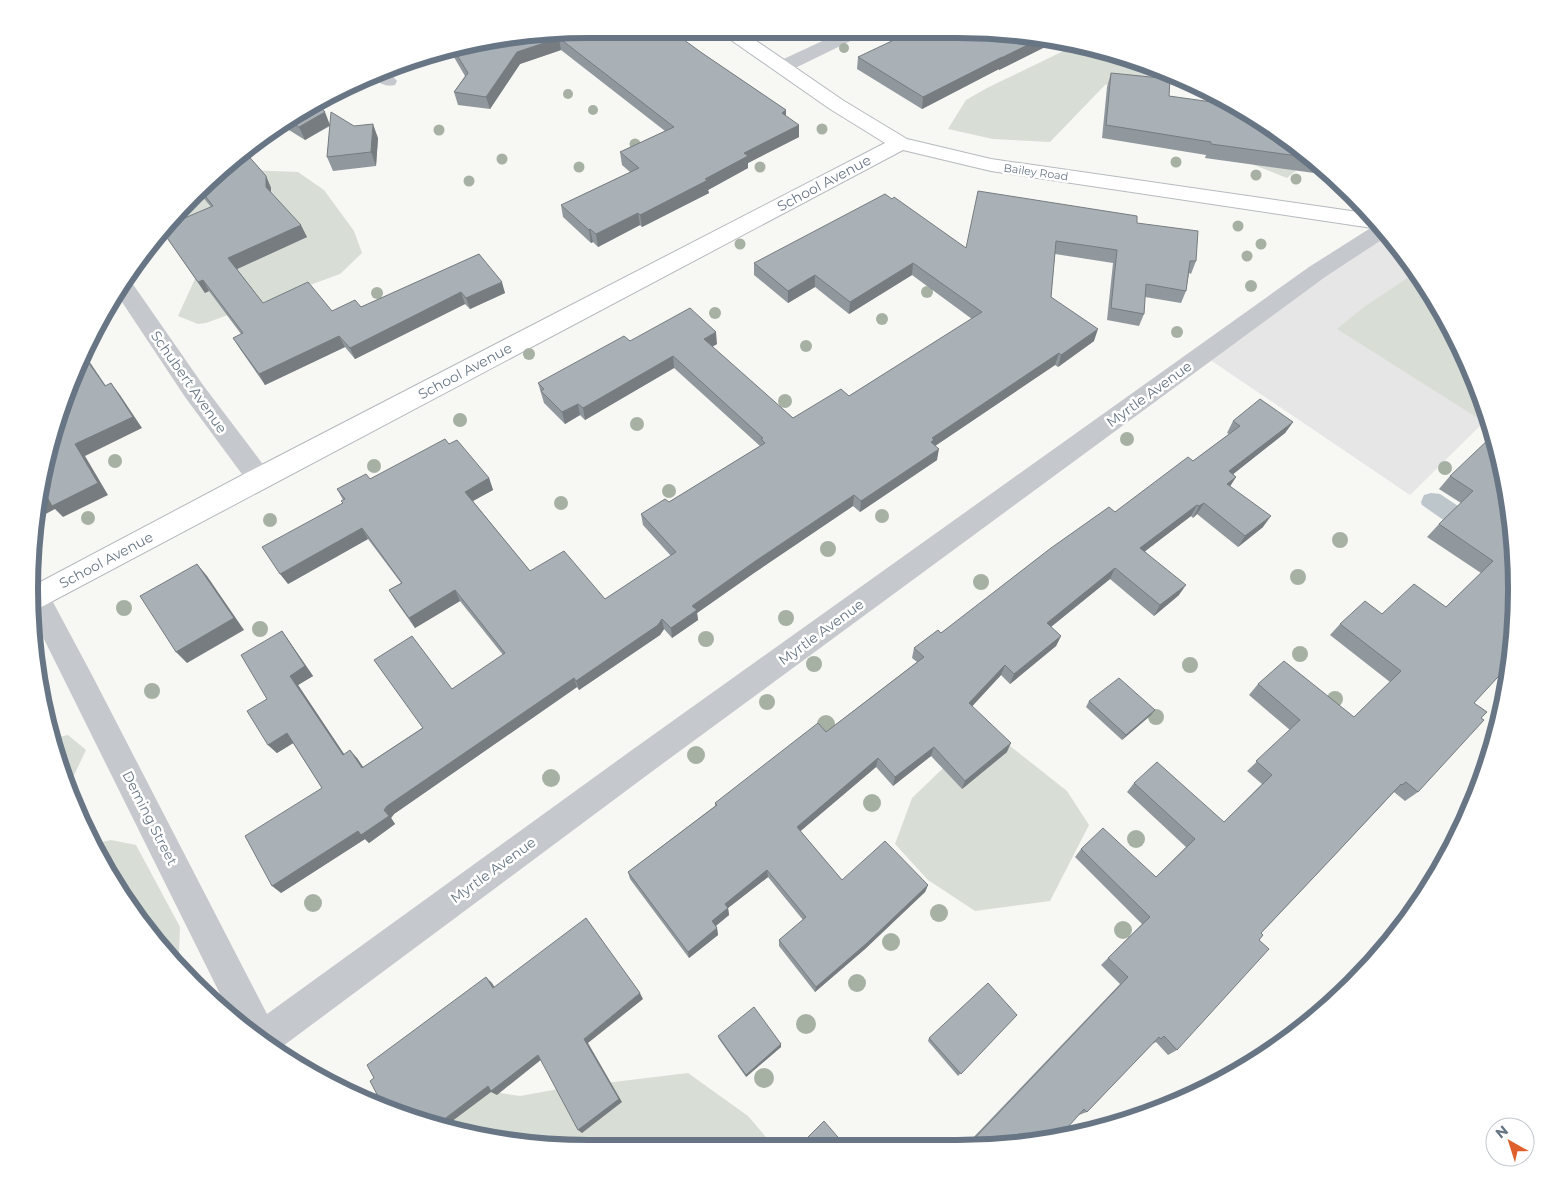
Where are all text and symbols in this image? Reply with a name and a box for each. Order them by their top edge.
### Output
street label: School Avenue [774,151,874,215]
street label: Bailey Road [1003,161,1069,183]
street label: Schubert Avenue [147,327,231,437]
street label: School Avenue [415,339,515,403]
street label: Myrtle Avenue [1103,357,1195,431]
street label: School Avenue [56,528,156,592]
street label: Myrtle Avenue [775,595,867,669]
street label: Deming Street [118,768,182,869]
street label: Myrtle Avenue [447,833,539,907]
north arrow [1485,1117,1535,1167]
text: N [1492,1121,1512,1142]

